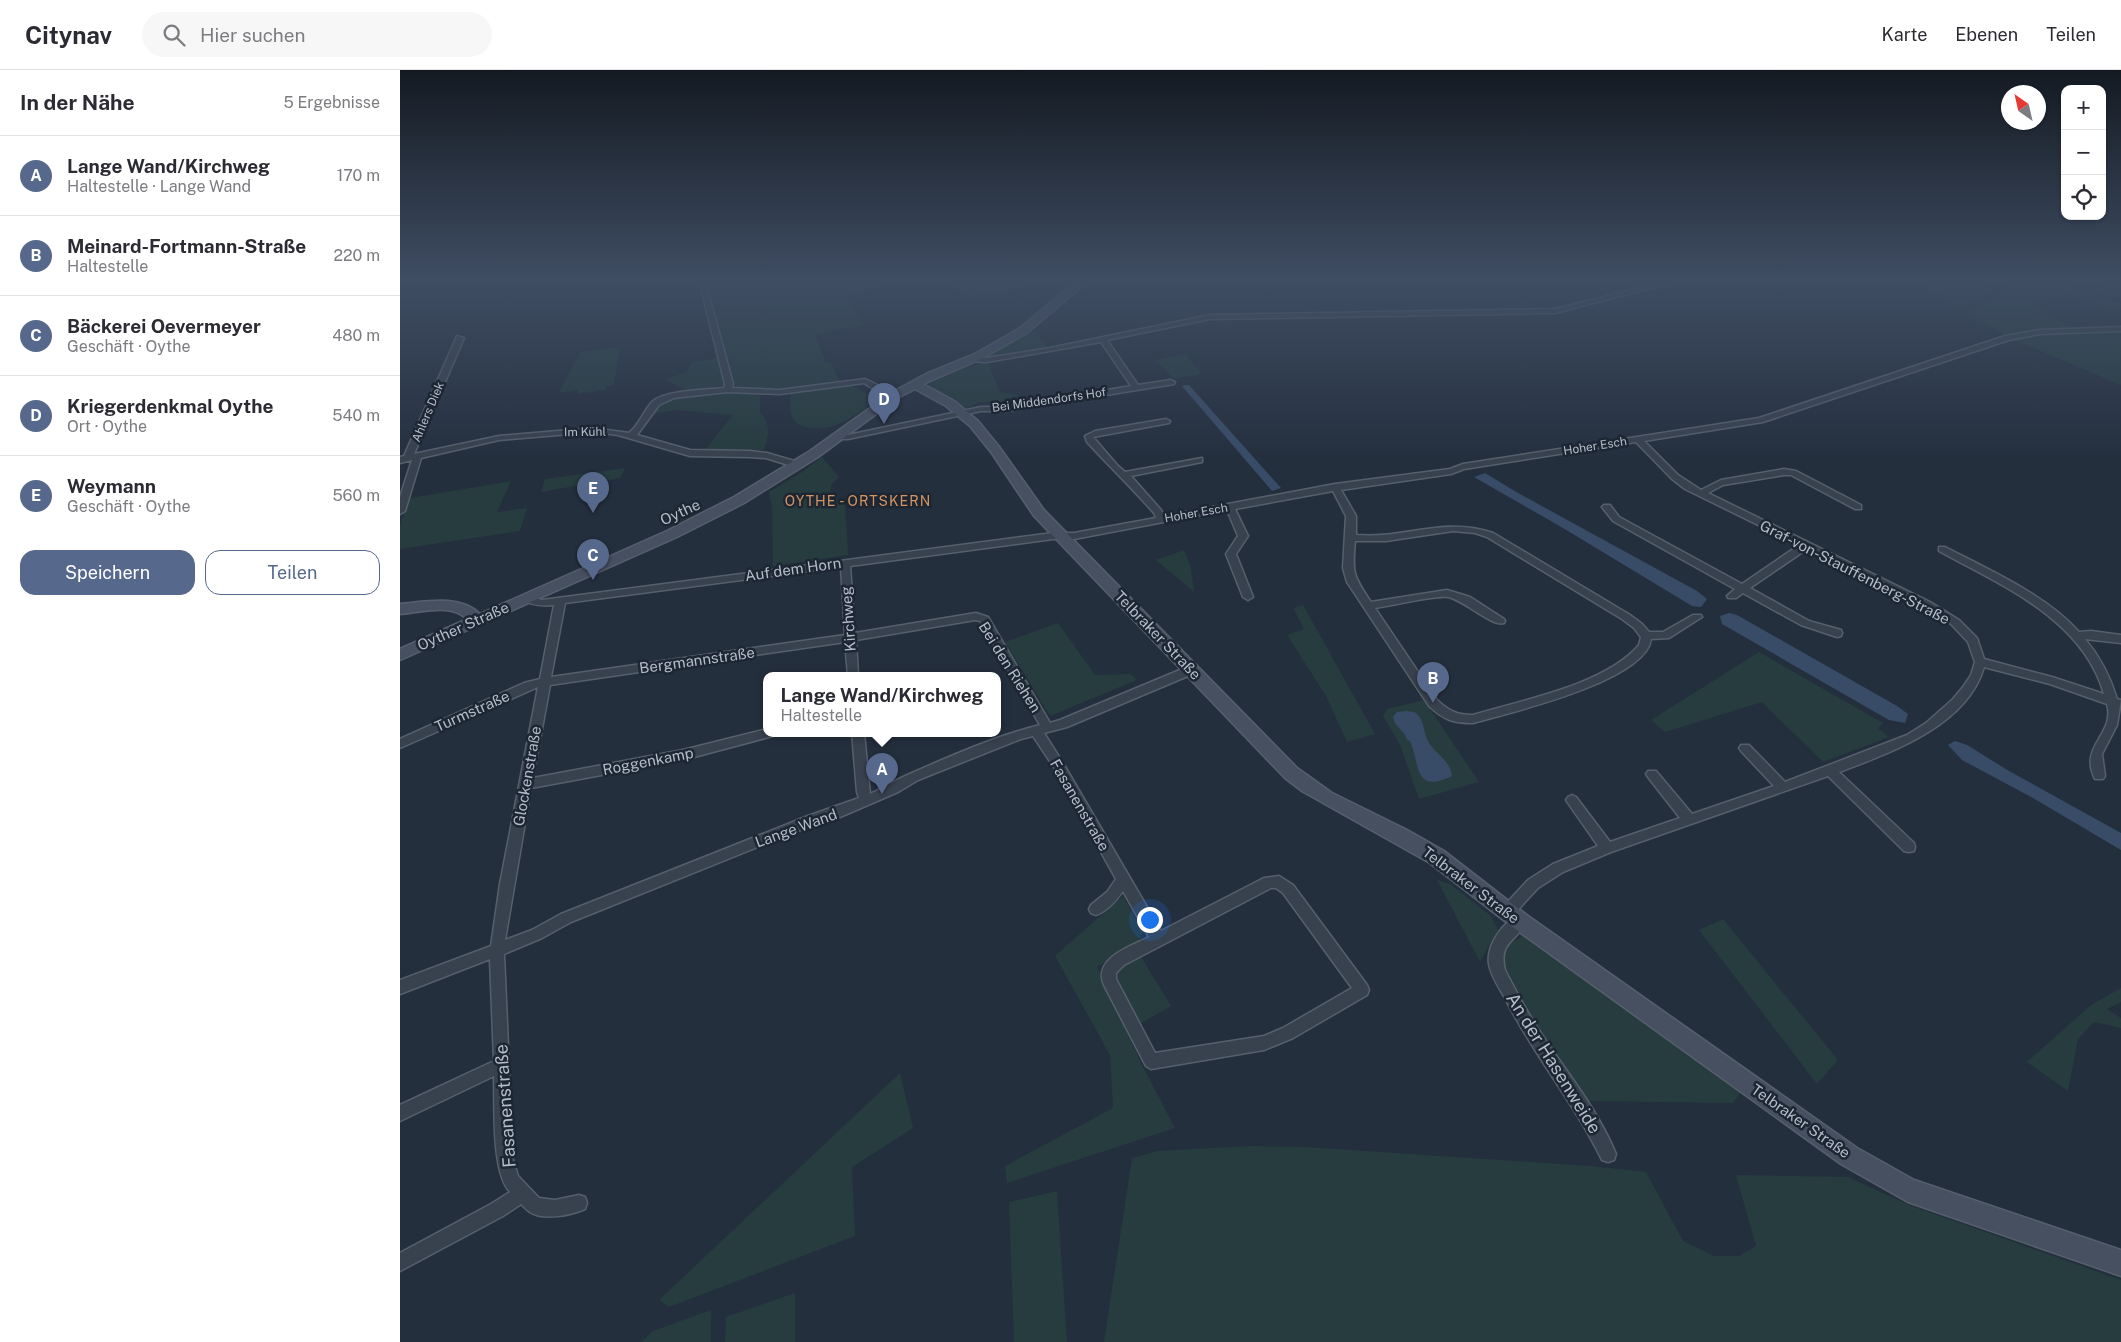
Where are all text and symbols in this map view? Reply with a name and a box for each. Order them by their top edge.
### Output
search box [142,12,492,57]
text: Citynav [25,21,112,49]
icon: search [160,21,188,49]
text: Hier suchen [200,24,306,46]
text: Karte [1882,24,1927,45]
text: Ebenen [1955,24,2018,45]
text: Teilen [2046,24,2096,45]
north arrow [2001,85,2046,130]
map controls [2061,85,2106,220]
button: + [2061,85,2106,130]
text: In der Nähe [20,90,135,115]
text: 5 Ergebnisse [283,93,380,112]
button: − [2061,130,2106,175]
text: Lange Wand/Kirchweg [67,155,270,177]
text: A [30,166,42,185]
text: 170 m [337,166,380,185]
button: locate [2061,175,2106,220]
text: Haltestelle · Lange Wand [67,177,251,196]
text: Meinard-Fortmann-Straße [67,235,306,257]
text: B [31,246,41,265]
text: 220 m [333,246,380,265]
text: Haltestelle [67,257,148,276]
text: Bäckerei Oevermeyer [67,315,261,337]
text: C [30,326,42,345]
text: 480 m [332,326,380,345]
text: Geschäft · Oythe [67,337,190,356]
street label: Ahlers Diek [409,380,447,444]
pin: D [868,383,900,424]
street label: Bei Middendorfs Hof [991,385,1107,415]
text: Kriegerdenkmal Oythe [67,395,273,417]
text: D [30,406,42,425]
text: 540 m [332,406,380,425]
text: Ort · Oythe [67,417,147,436]
street label: Im Kühl [564,425,607,439]
street label: Hoher Esch [1562,434,1628,458]
pin: E [577,472,609,513]
text: Weymann [67,475,156,497]
text: E [31,486,41,505]
text: 560 m [332,486,380,505]
district label: OYTHE - ORTSKERN [785,493,931,509]
street label: Oythe [657,495,703,529]
text: Geschäft · Oythe [67,497,190,516]
street label: Hoher Esch [1163,501,1229,525]
street label: Graf-von-Stauffenberg-Straße [1757,517,1953,627]
pin: C [577,539,609,580]
button: Speichern [20,550,195,595]
button: Teilen [205,550,380,595]
street label: Auf dem Horn [744,554,842,584]
street label: Kirchweg [837,586,859,652]
street label: Telbraker Straße [1111,587,1205,683]
street label: Oyther Straße [415,598,511,654]
street label: Bei den Riehen [975,619,1045,715]
street label: Bergmannstraße [638,643,756,677]
pin: B [1417,662,1449,703]
popup [763,672,1001,737]
text: Lange Wand/Kirchweg [781,684,983,706]
street label: Turmstraße [432,687,512,735]
text: Haltestelle [781,706,862,725]
street label: Glockenstraße [510,725,544,827]
street label: Roggenkamp [601,744,695,778]
pin: A [866,753,898,794]
street label: Fasanenstraße [1047,756,1113,854]
street label: Lange Wand [753,805,839,851]
street label: Telbraker Straße [1419,843,1523,927]
your location [1137,907,1163,933]
street label: An der Hasenweide [1502,989,1606,1137]
street label: Fasanenstraße [490,1044,520,1168]
street label: Telbraker Straße [1748,1081,1854,1161]

